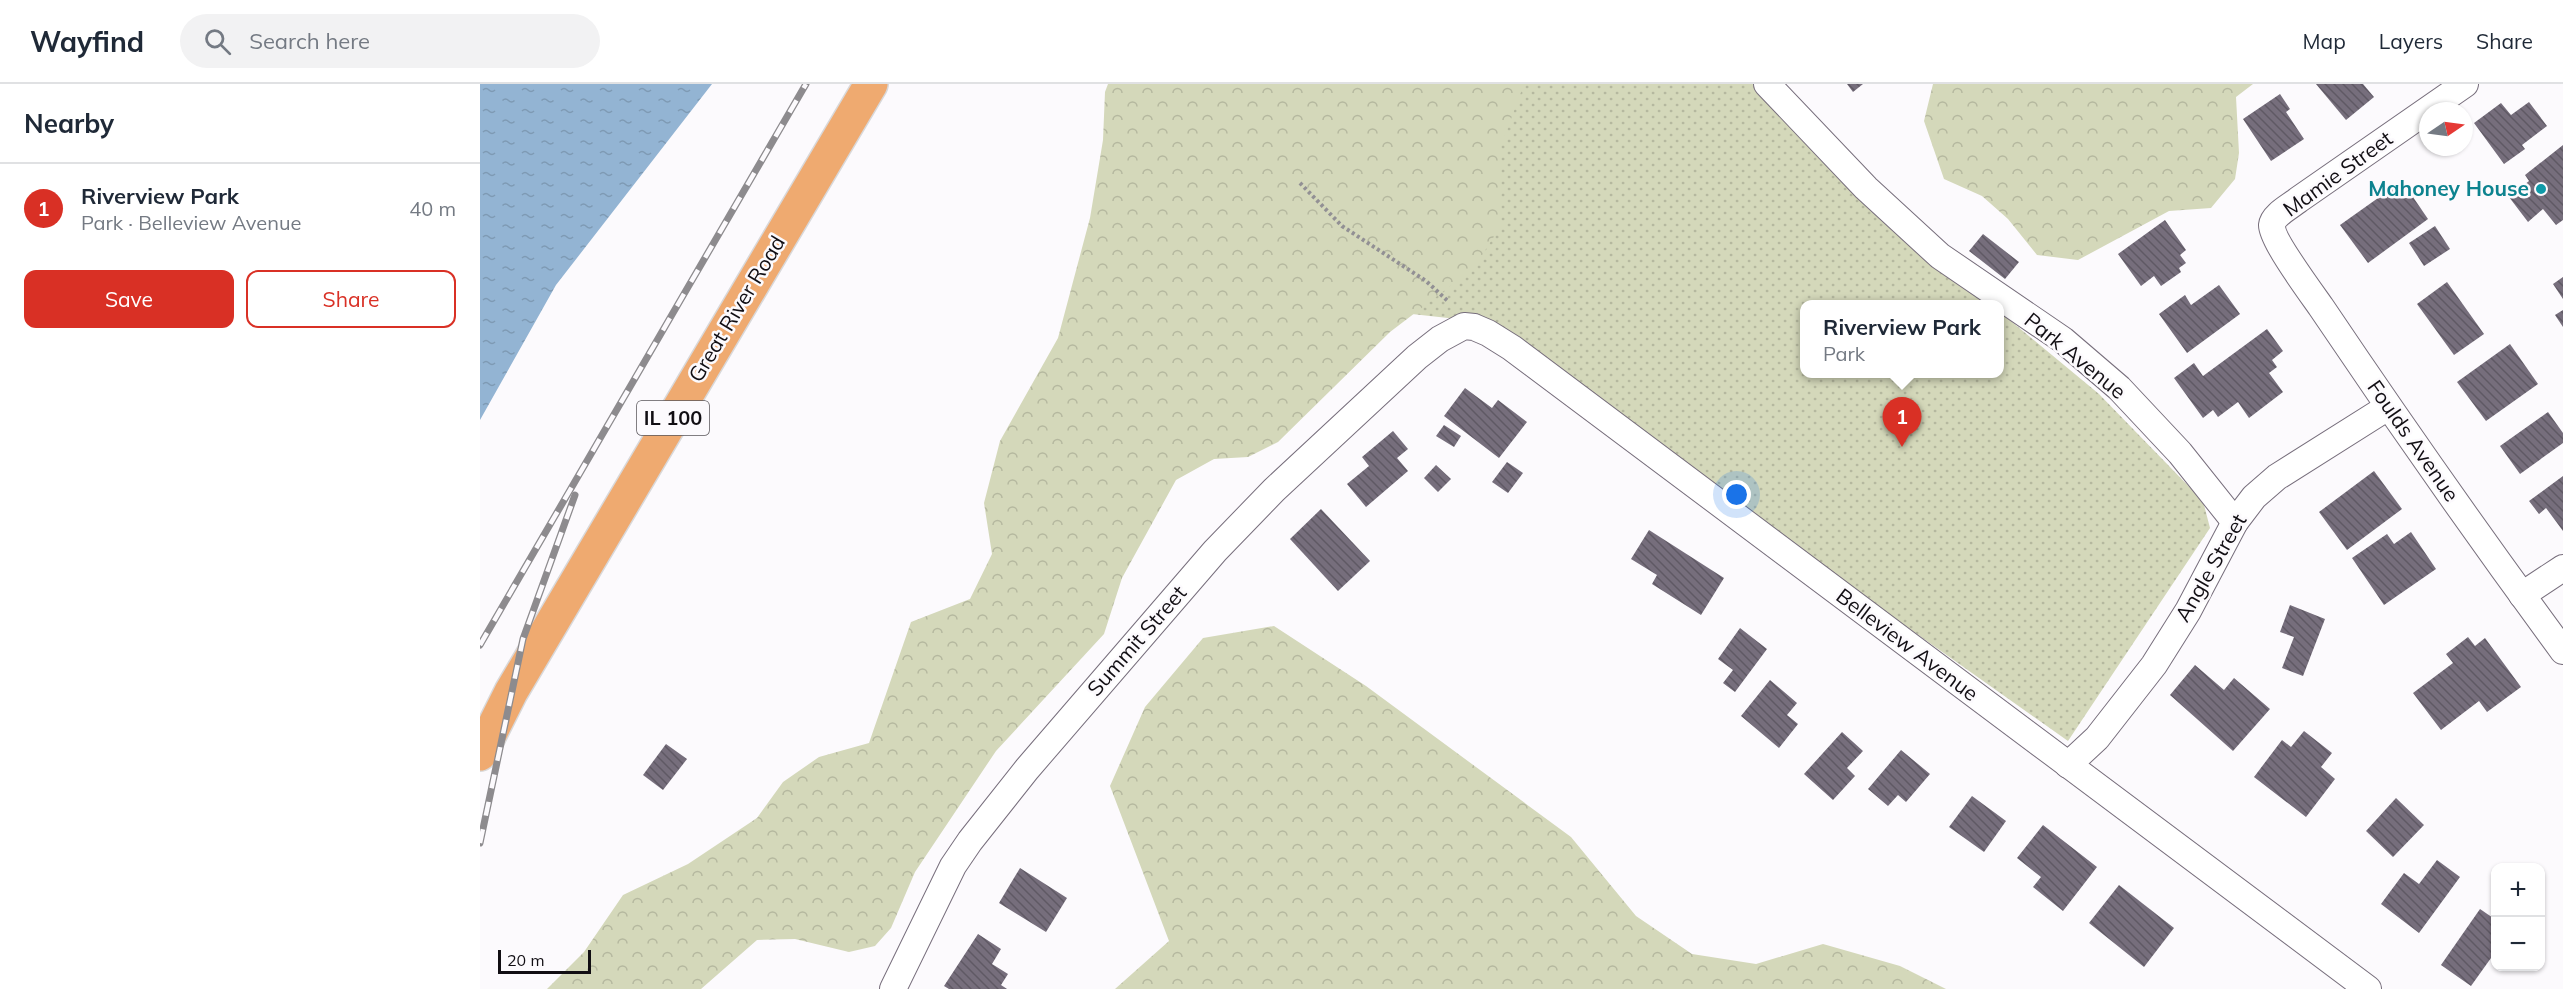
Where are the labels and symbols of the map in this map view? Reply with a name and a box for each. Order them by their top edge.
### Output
north arrow [2419,102,2473,156]
street label: Mamie Street [2278,125,2397,222]
place label: Mahoney House [2368,175,2529,201]
marker: Mahoney House [2534,182,2548,196]
street label: Great River Road [682,231,790,386]
street label: Park Avenue [2020,306,2132,404]
street label: Foulds Avenue [2362,375,2465,506]
pin: 1 [1882,398,1922,447]
road number: IL 100 [637,401,709,435]
your location [1722,480,1751,509]
street label: Angle Street [2169,509,2251,626]
street label: Summit Street [1081,580,1191,701]
street label: Belleview Avenue [1831,582,1984,706]
scale bar [498,947,591,974]

